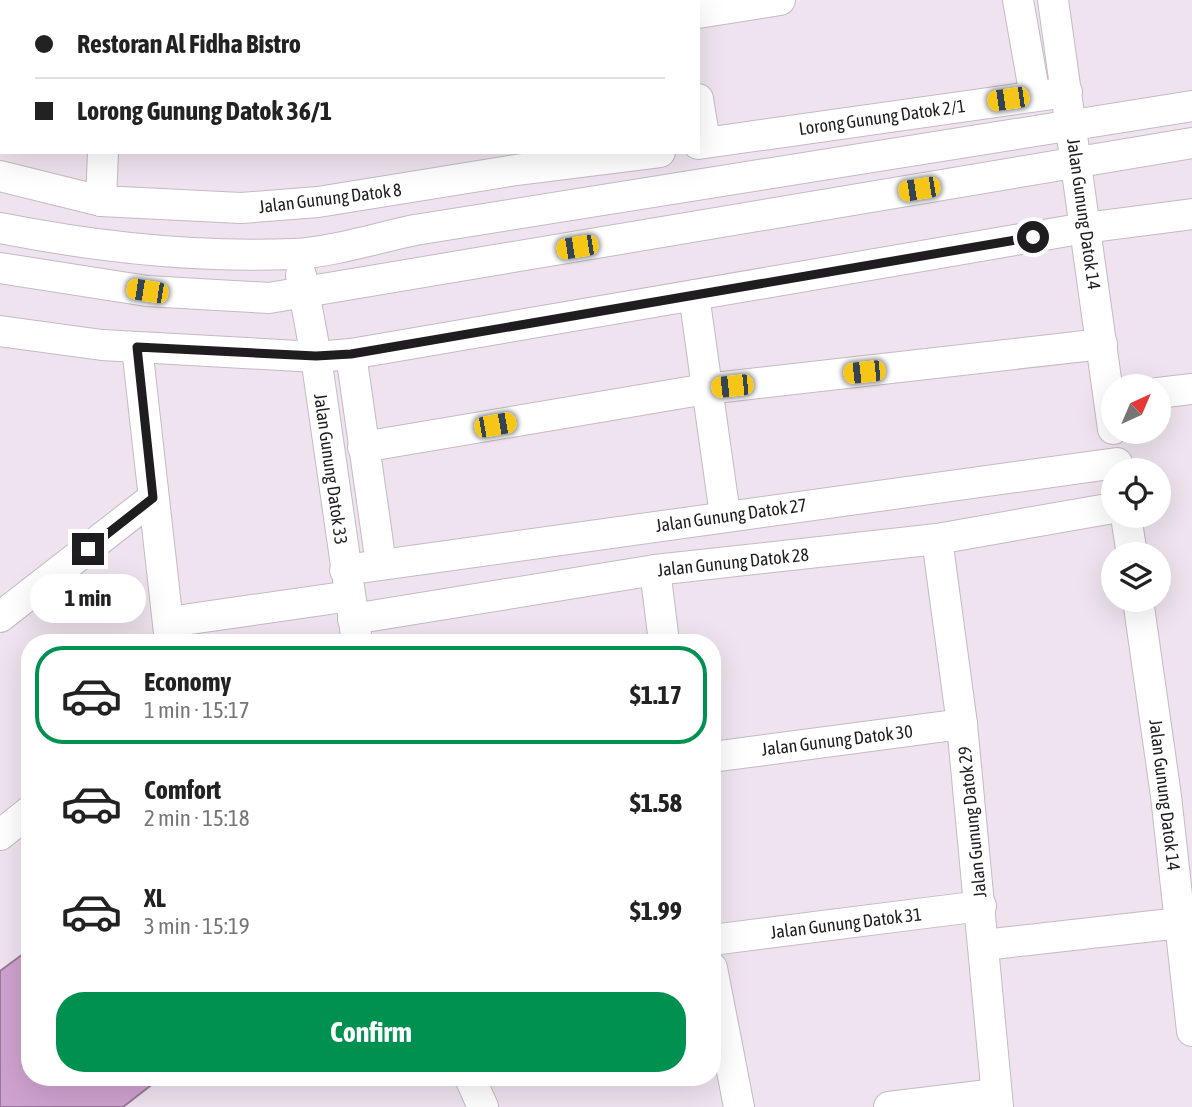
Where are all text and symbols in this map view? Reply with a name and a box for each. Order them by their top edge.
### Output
text: Restoran Al Fidha Bistro [77,29,301,59]
car [986,86,1031,112]
street label: Lorong Gunung Datok 2/1 [797,95,967,139]
text: Lorong Gunung Datok 36/1 [77,96,332,126]
street label: Jalan Gunung Datok 14 [1063,137,1105,291]
car [897,175,942,203]
street label: Jalan Gunung Datok 8 [257,179,403,217]
route start [1017,221,1049,253]
car [555,233,600,261]
car [125,277,170,305]
car [843,359,886,385]
car [711,373,754,399]
north arrow [1101,374,1171,444]
map controls [1101,374,1171,612]
street label: Jalan Gunung Datok 33 [310,392,352,546]
car [473,411,518,439]
button: locate [1101,458,1171,528]
street label: Jalan Gunung Datok 27 [654,494,808,536]
route end [72,533,104,565]
button: layers [1101,542,1171,612]
street label: Jalan Gunung Datok 28 [656,544,810,580]
callout: 1 min [30,574,146,622]
text: 1 min [65,585,111,611]
icon: car [60,664,123,727]
text: Economy [144,667,231,697]
text: $1.17 [630,680,682,710]
text: 1 min · 15:17 [144,697,250,723]
street label: Jalan Gunung Datok 14 [1145,718,1185,872]
street label: Jalan Gunung Datok 30 [760,720,914,760]
street label: Jalan Gunung Datok 29 [954,745,990,899]
icon: car [60,772,123,835]
text: Comfort [144,775,221,805]
text: $1.58 [630,788,682,818]
text: 2 min · 15:18 [144,805,250,831]
icon: car [60,880,123,943]
text: XL [144,883,166,913]
text: $1.99 [630,896,682,926]
street label: Jalan Gunung Datok 31 [769,903,923,943]
text: 3 min · 15:19 [144,913,250,939]
button: Confirm [56,992,686,1072]

